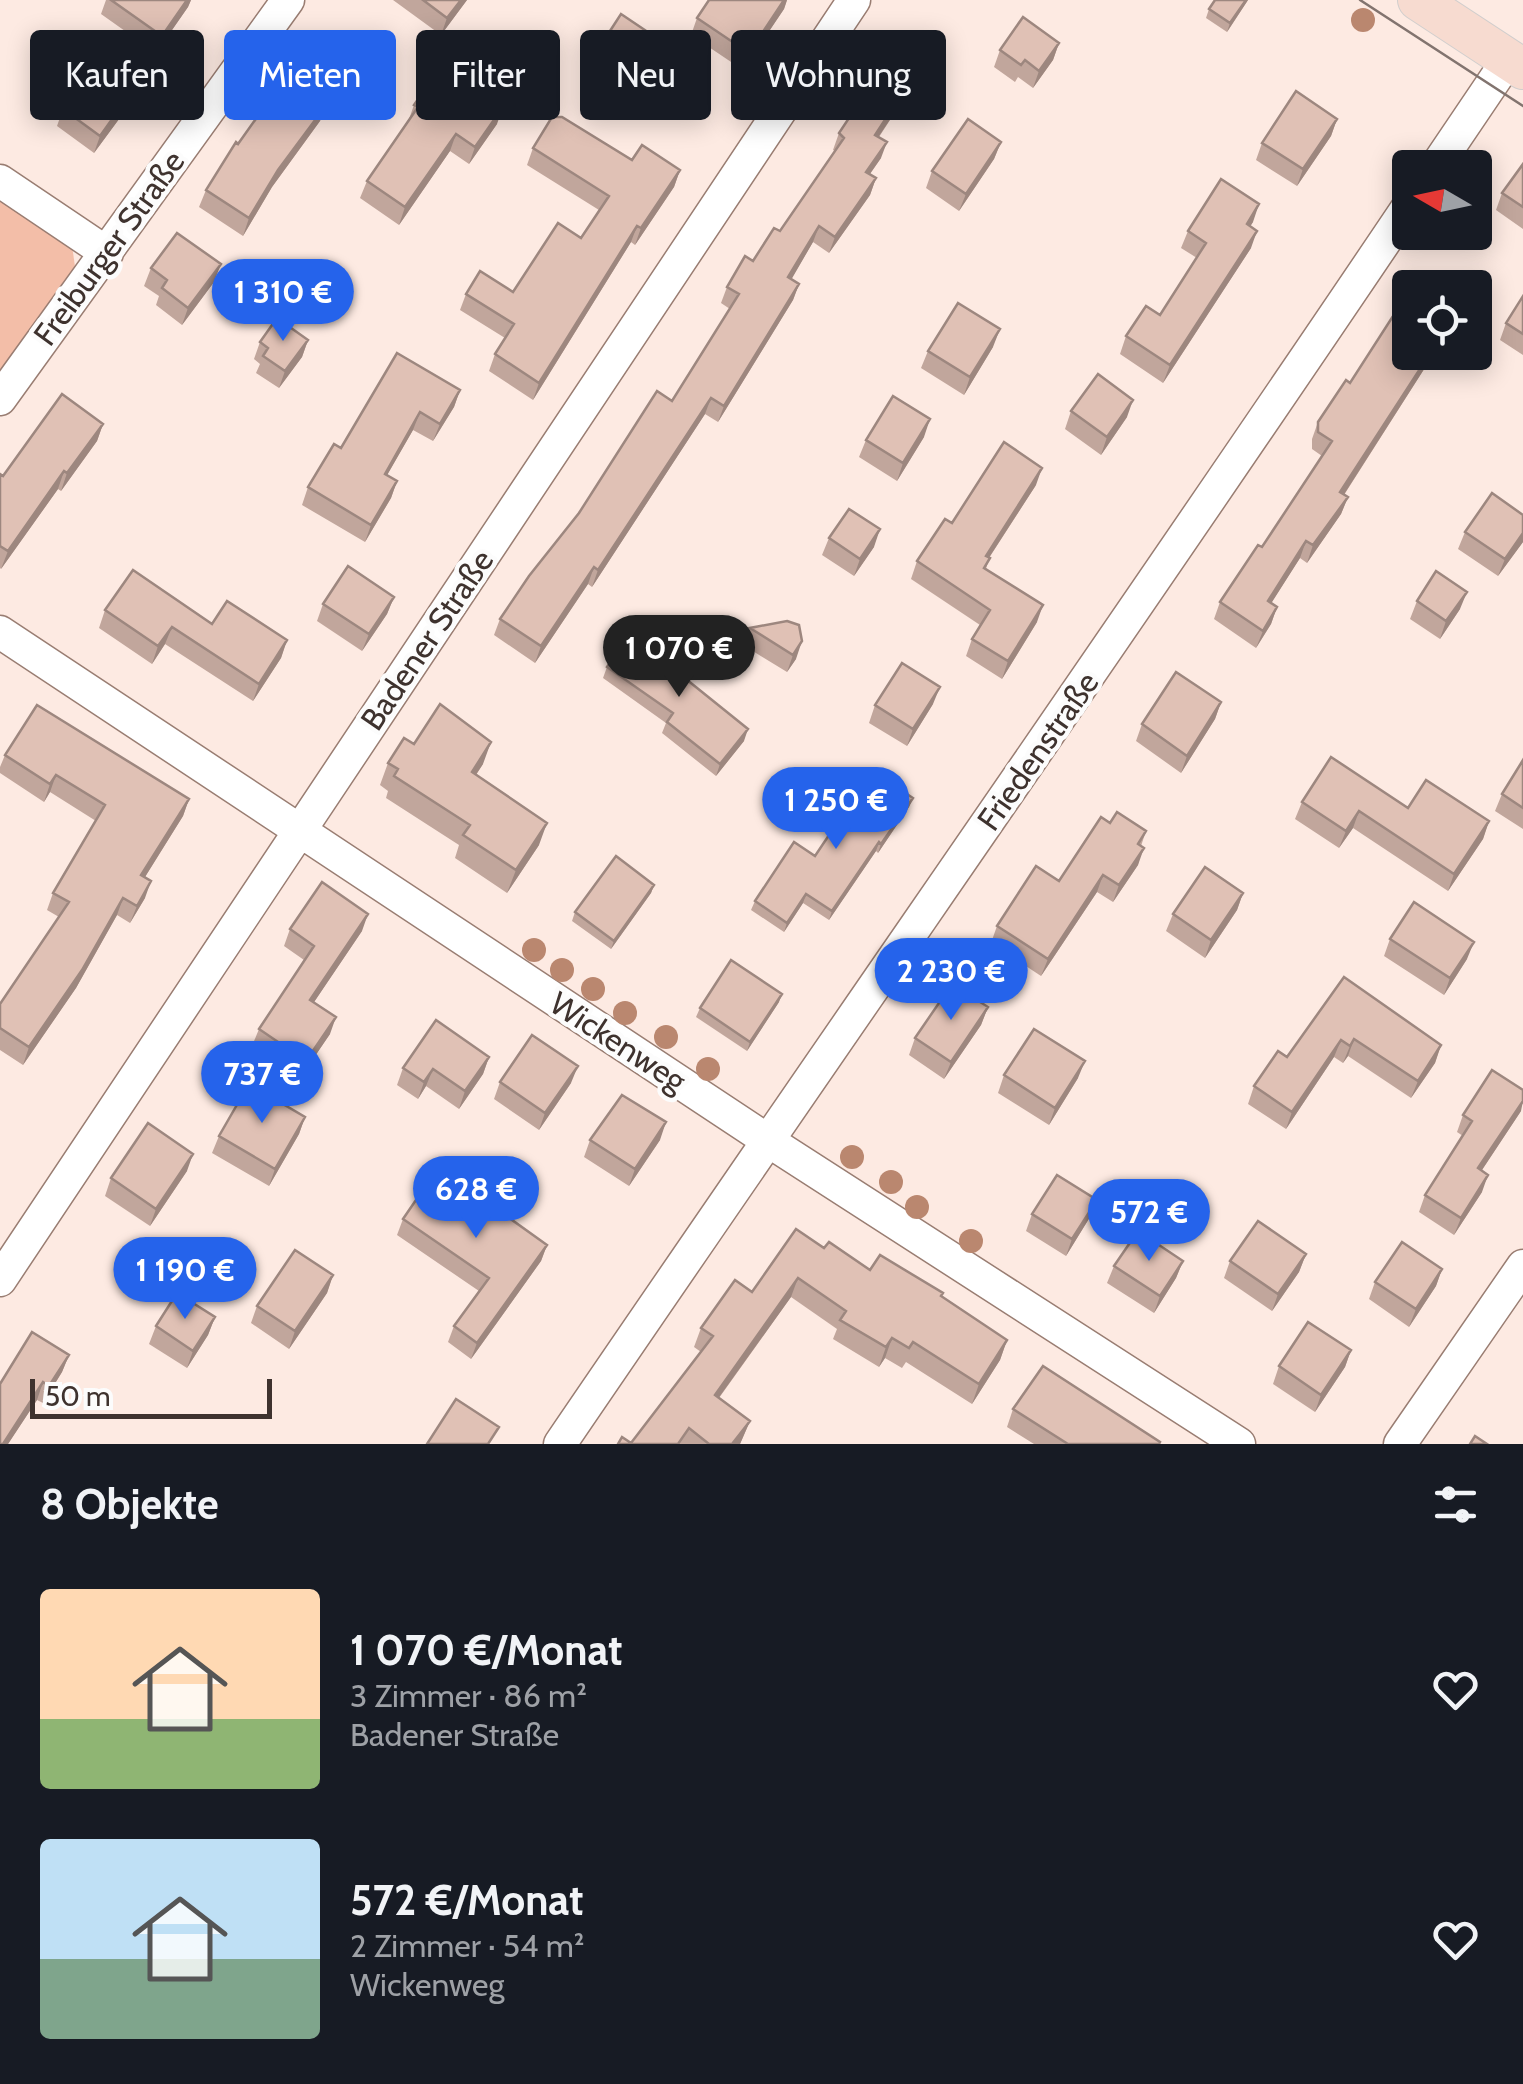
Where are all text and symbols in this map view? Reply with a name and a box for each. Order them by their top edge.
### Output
chip: Kaufen [30,30,204,120]
chip: Mieten [224,30,396,120]
chip: Filter [416,30,560,120]
chip: Neu [580,30,711,120]
chip: Wohnung [731,30,946,120]
street label: Freiburger Straße [25,143,192,353]
north arrow [1392,150,1492,250]
map controls [1392,150,1492,370]
pin: 1 310 € [191,259,375,344]
button: locate [1392,270,1492,370]
text: 1 310 € [234,272,332,311]
street label: Badener Straße [352,542,501,737]
pin: 1 070 € [587,615,771,700]
text: 1 070 € [625,628,733,667]
street label: Friedenstraße [969,664,1106,837]
pin: 1 250 € [744,767,928,852]
text: 1 250 € [784,780,888,819]
pin: 2 230 € [859,938,1043,1023]
text: 2 230 € [897,951,1005,990]
street label: Wickenweg [543,983,695,1101]
pin: 737 € [192,1041,332,1126]
text: 737 € [223,1054,301,1093]
pin: 628 € [406,1156,546,1241]
text: 628 € [435,1169,517,1208]
pin: 572 € [1079,1179,1219,1264]
text: 572 € [1110,1192,1188,1231]
pin: 1 190 € [93,1237,277,1322]
text: 1 190 € [135,1250,235,1289]
scale bar [30,1374,272,1418]
text: 50 m [45,1379,111,1413]
icon: filters [1428,1477,1483,1532]
text: 8 Objekte [40,1478,219,1530]
text: 1 070 €/Monat [350,1624,623,1676]
icon: home [120,1629,240,1749]
icon: heart [1428,1662,1483,1717]
text: 3 Zimmer · 86 m² [350,1676,587,1715]
text: Badener Straße [350,1715,559,1754]
text: 572 €/Monat [350,1874,583,1926]
icon: home [120,1879,240,1999]
icon: heart [1428,1912,1483,1967]
text: 2 Zimmer · 54 m² [350,1926,584,1965]
text: Wickenweg [350,1965,504,2004]

